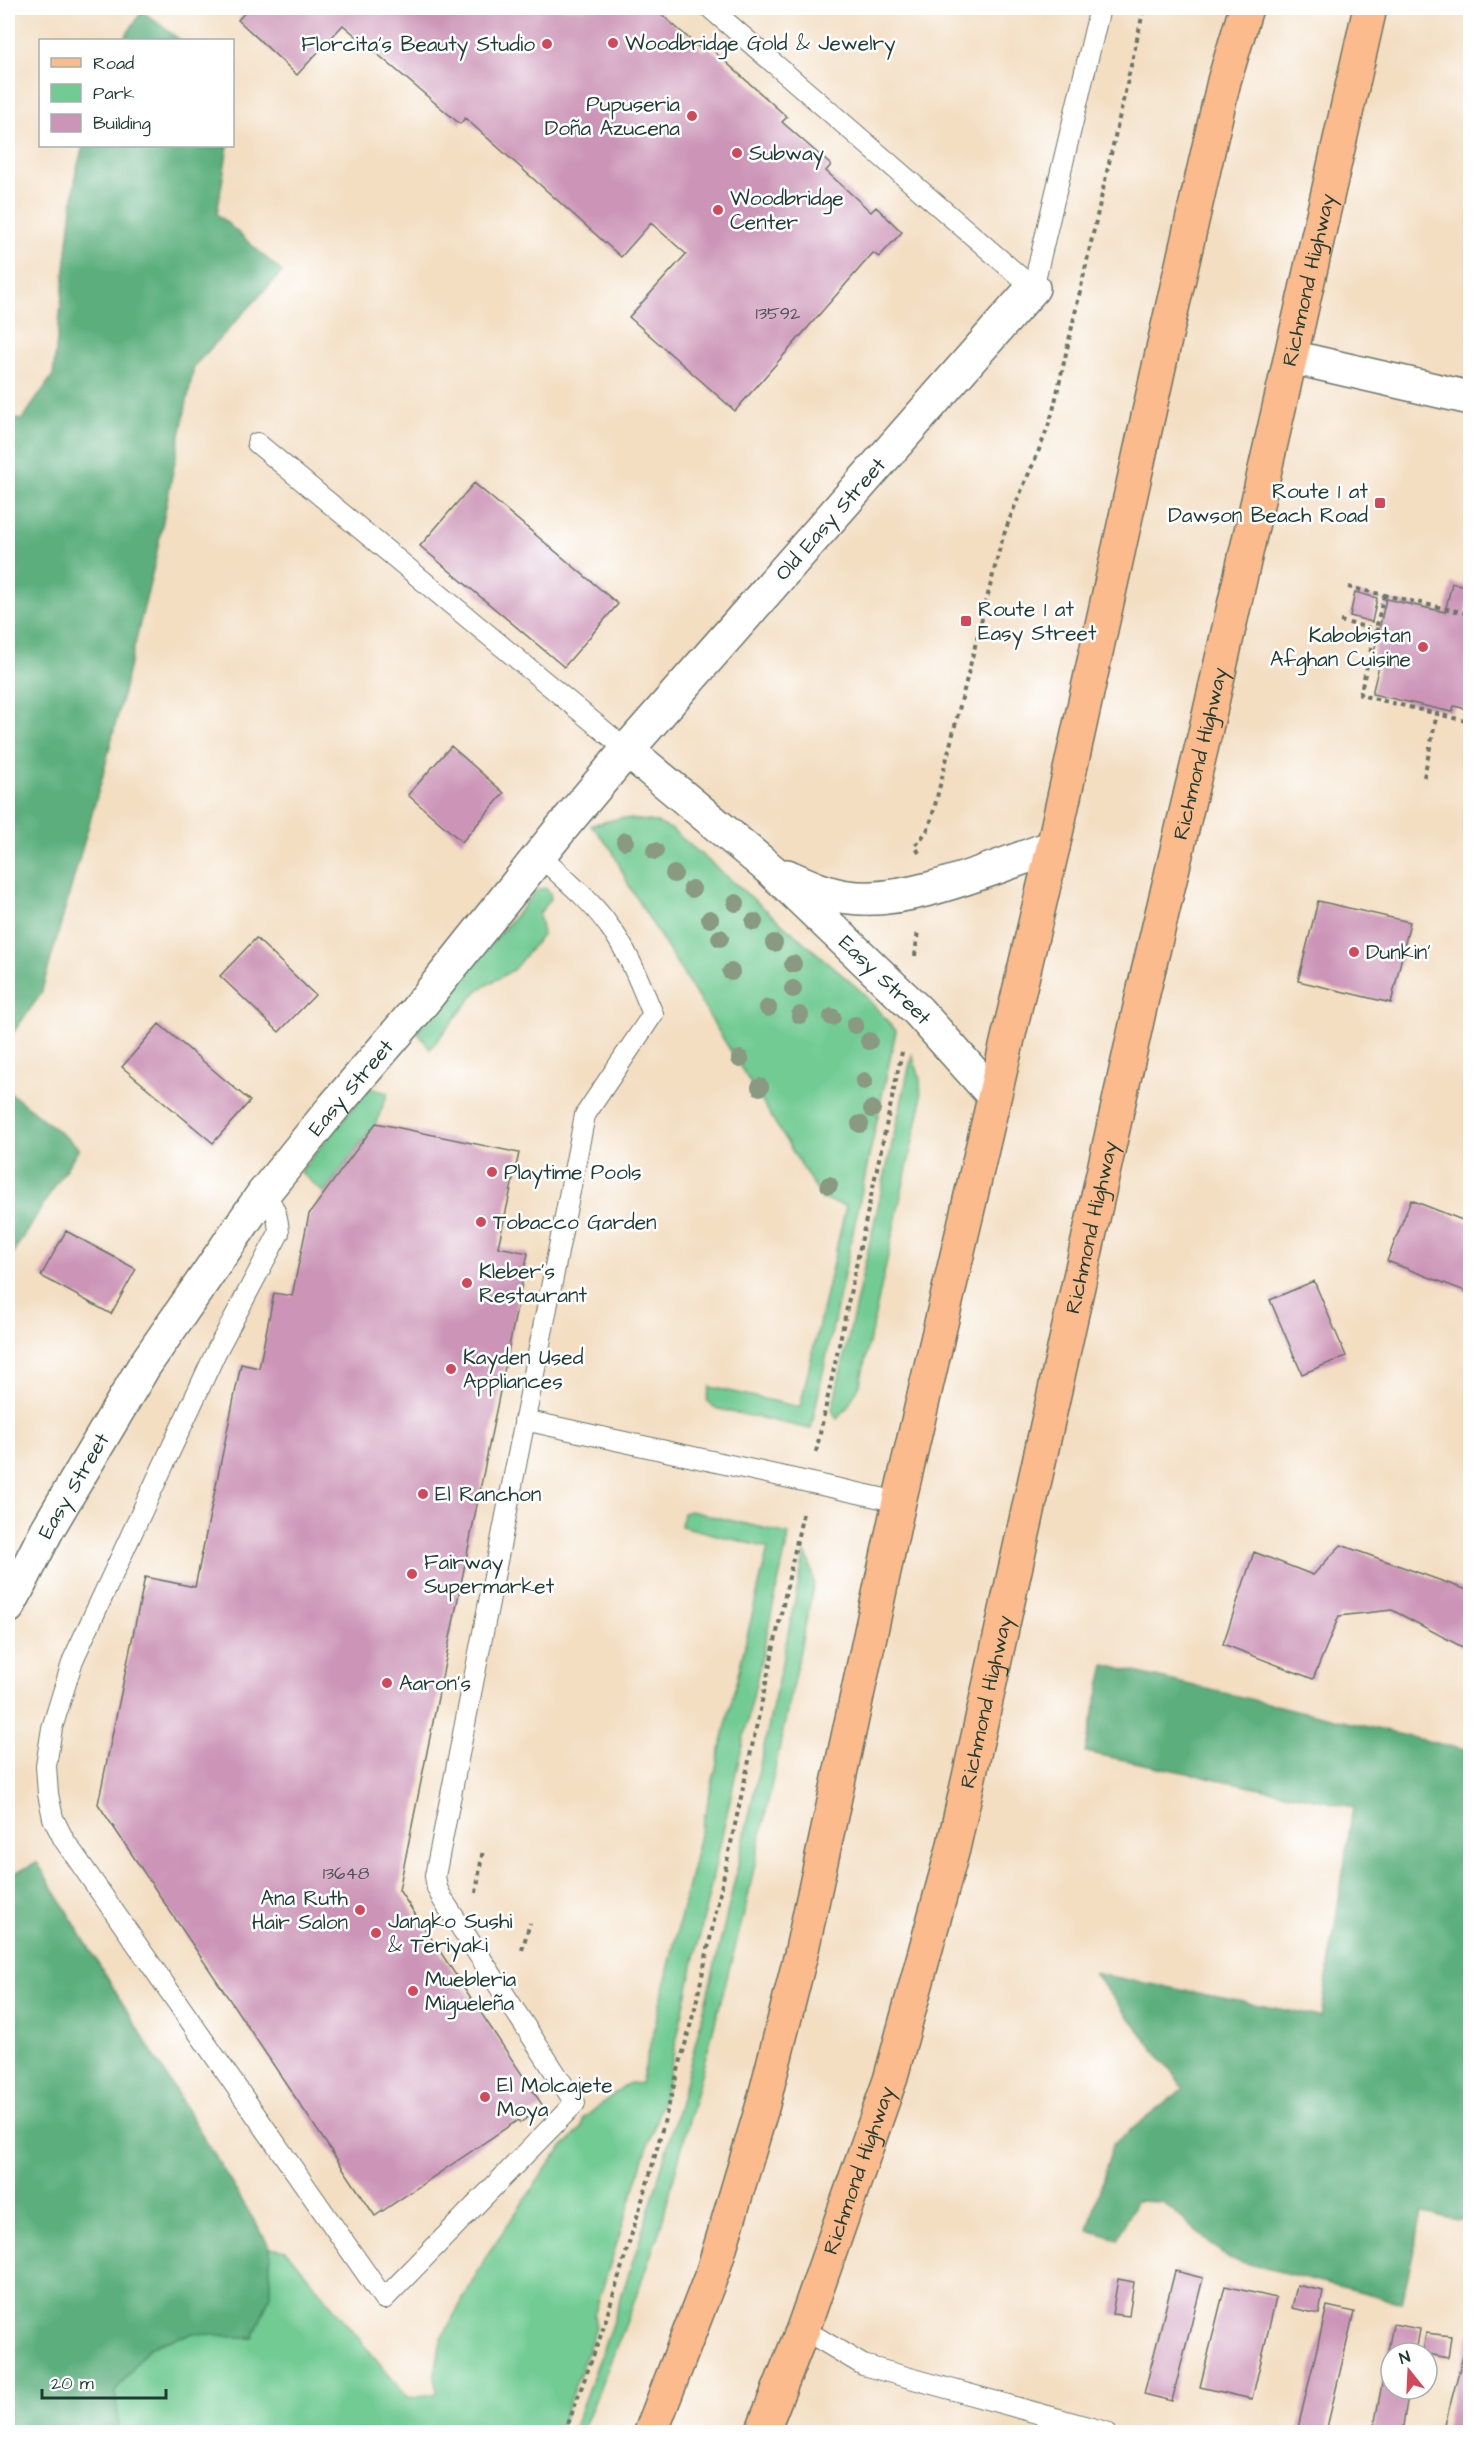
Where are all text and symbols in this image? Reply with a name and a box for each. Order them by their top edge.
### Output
place label: Woodbridge Gold & Jewelry [625,29,896,60]
place label: Florcita's Beauty Studio [301,30,535,61]
marker: Woodbridge Gold & Jewelry [606,36,620,50]
marker: Florcita's Beauty Studio [540,37,554,51]
legend [39,39,234,147]
text: Road [93,51,134,76]
text: Park [93,81,135,106]
place label: Pupuseria Doña Azucena [545,90,680,143]
marker: Pupuseria Doña Azucena [685,109,699,123]
text: Building [93,111,151,137]
place label: Subway [749,139,825,170]
marker: Subway [730,146,744,160]
place label: Woodbridge Center [730,184,844,237]
street label: Richmond Highway [1275,190,1344,369]
marker: Woodbridge Center [711,203,725,217]
house number: 13592 [756,301,801,326]
street label: Old Easy Street [768,451,893,587]
place label: Route 1 at Dawson Beach Road [1168,477,1369,530]
marker: Route 1 at Dawson Beach Road [1373,496,1387,510]
place label: Route 1 at Easy Street [978,595,1097,650]
marker: Route 1 at Easy Street [959,614,973,628]
place label: Kabobistan Afghan Cuisine [1270,621,1411,676]
marker: Kabobistan Afghan Cuisine [1416,640,1430,654]
street label: Richmond Highway [1166,664,1237,843]
street label: Easy Street [832,929,938,1032]
place label: Dunkin' [1366,938,1431,967]
marker: Dunkin' [1347,945,1361,959]
street label: Easy Street [302,1033,401,1142]
street label: Richmond Highway [1058,1138,1127,1316]
place label: Playtime Pools [504,1158,642,1189]
marker: Playtime Pools [485,1165,499,1179]
place label: Tobacco Garden [493,1208,657,1237]
marker: Tobacco Garden [474,1215,488,1229]
place label: Kleber's Restaurant [479,1257,587,1310]
marker: Kleber's Restaurant [460,1276,474,1290]
place label: Kayden Used Appliances [463,1343,584,1397]
marker: Kayden Used Appliances [444,1362,458,1376]
street label: Easy Street [31,1427,117,1544]
place label: El Ranchon [435,1480,541,1509]
marker: El Ranchon [416,1487,430,1501]
place label: Fairway Supermarket [424,1548,555,1602]
marker: Fairway Supermarket [405,1567,419,1581]
street label: Richmond Highway [953,1612,1022,1791]
place label: Aaron's [399,1669,471,1698]
marker: Aaron's [380,1676,394,1690]
house number: 13648 [323,1861,370,1886]
place label: Ana Ruth Hair Salon [252,1884,349,1937]
marker: Ana Ruth Hair Salon [353,1903,367,1917]
place label: Jangko Sushi & Teriyaki [388,1907,513,1962]
marker: Jangko Sushi & Teriyaki [369,1926,383,1940]
place label: Muebleria Migueleña [425,1965,517,2020]
marker: Muebleria Migueleña [406,1984,420,1998]
place label: El Molcajete Moya [497,2071,613,2126]
street label: Richmond Highway [816,2082,904,2258]
marker: El Molcajete Moya [478,2090,492,2104]
north arrow [1379,2341,1439,2401]
text: N [1397,2346,1413,2370]
scale bar [42,2362,166,2400]
text: 20 m [51,2371,94,2396]

